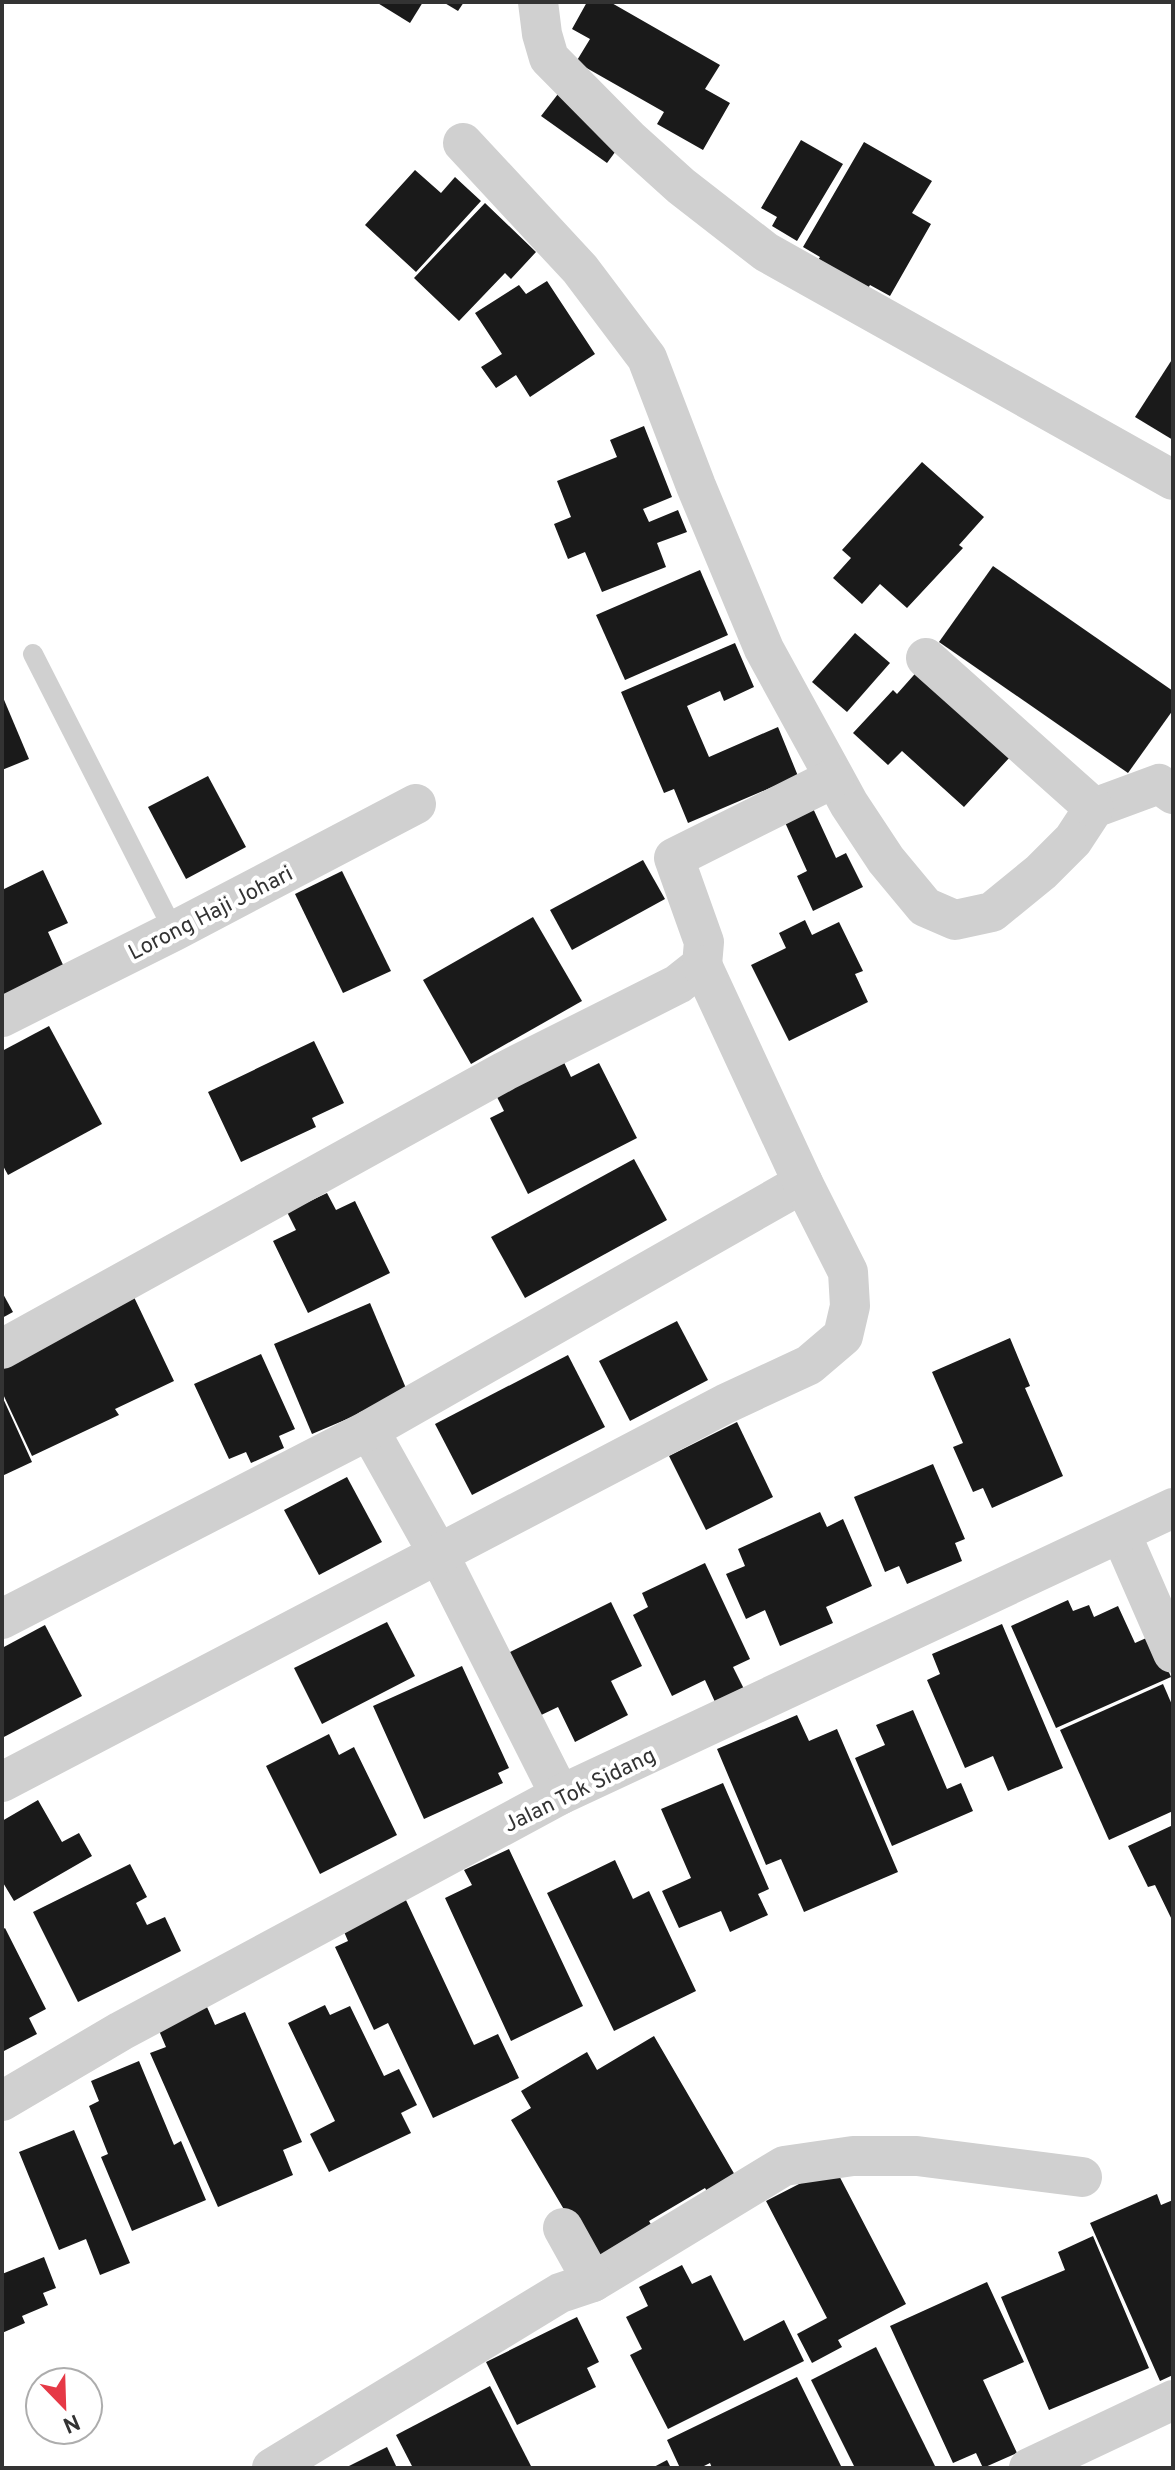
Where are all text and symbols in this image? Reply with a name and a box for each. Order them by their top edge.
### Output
street label: Lorong Haji Johari [124,861,298,967]
street label: Jalan Tok Sidang [500,1743,661,1840]
north arrow [24,2366,104,2446]
text: N [58,2407,83,2438]

